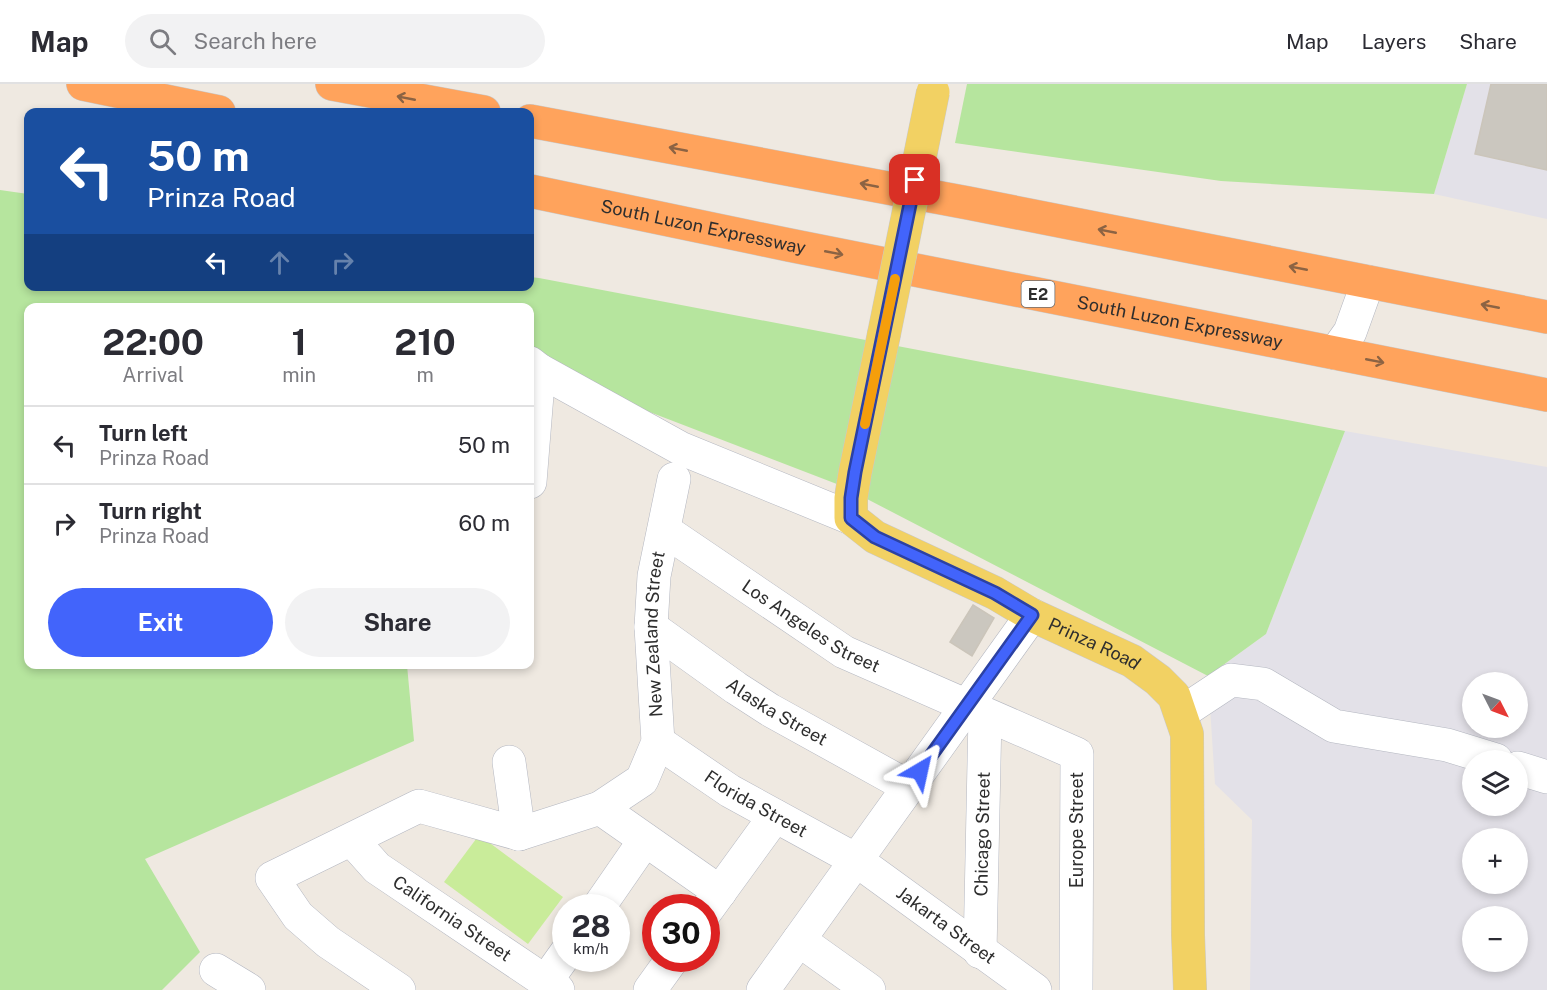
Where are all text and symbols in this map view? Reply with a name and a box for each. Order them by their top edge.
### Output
search box [125,14,545,68]
text: Map [30,25,89,58]
icon: search [146,25,179,58]
text: Search here [194,28,317,54]
text: Map [1286,29,1329,54]
text: Layers [1362,29,1426,54]
text: Share [1459,29,1517,54]
one-way arrow [396,92,416,103]
text: 50 m [147,131,250,180]
icon: left [48,132,126,210]
one-way arrow [668,143,688,154]
pin [889,154,940,205]
icon: arrive [898,163,931,196]
one-way arrow [860,179,880,190]
text: Prinza Road [147,181,296,213]
street label: South Luzon Expressway [599,195,808,258]
one-way arrow [1098,225,1117,236]
icon: left [200,246,233,279]
icon: ahead [263,246,296,279]
icon: right [326,246,359,279]
one-way arrow [824,248,843,260]
one-way arrow [1289,262,1309,273]
road number: E2 [1022,281,1054,307]
street label: South Luzon Expressway [1075,291,1285,353]
one-way arrow [1480,300,1500,311]
text: 22:00 [102,321,204,363]
text: 1 [291,321,307,363]
text: 210 [394,321,456,363]
one-way arrow [1365,356,1384,367]
text: Arrival [122,363,184,387]
text: min [282,363,316,387]
text: m [416,363,434,387]
text: Turn left [99,420,188,446]
icon: left [48,429,81,462]
text: 50 m [458,432,510,458]
text: Prinza Road [99,446,209,470]
text: Turn right [99,498,202,524]
icon: right [48,507,81,540]
text: 60 m [459,510,510,536]
text: Prinza Road [99,524,209,548]
street label: New Zealand Street [640,549,669,718]
street label: Los Angeles Street [738,575,883,676]
button: Exit [48,588,273,657]
button: Share [285,588,510,657]
street label: Prinza Road [1045,613,1145,674]
north arrow [1462,672,1528,738]
map controls [1462,672,1528,972]
street label: Alaska Street [722,673,831,750]
position arrow [888,739,952,803]
button: layers [1462,750,1528,816]
street label: Florida Street [701,766,811,841]
street label: Chicago Street [970,771,994,897]
street label: Europe Street [1066,772,1087,888]
button: + [1462,828,1528,894]
street label: California Street [389,871,515,965]
street label: Jakarta Street [893,882,1000,968]
speed limit sign: 30 [642,894,720,972]
button: − [1462,906,1528,972]
text: 28 [571,908,611,944]
text: km/h [573,940,609,957]

